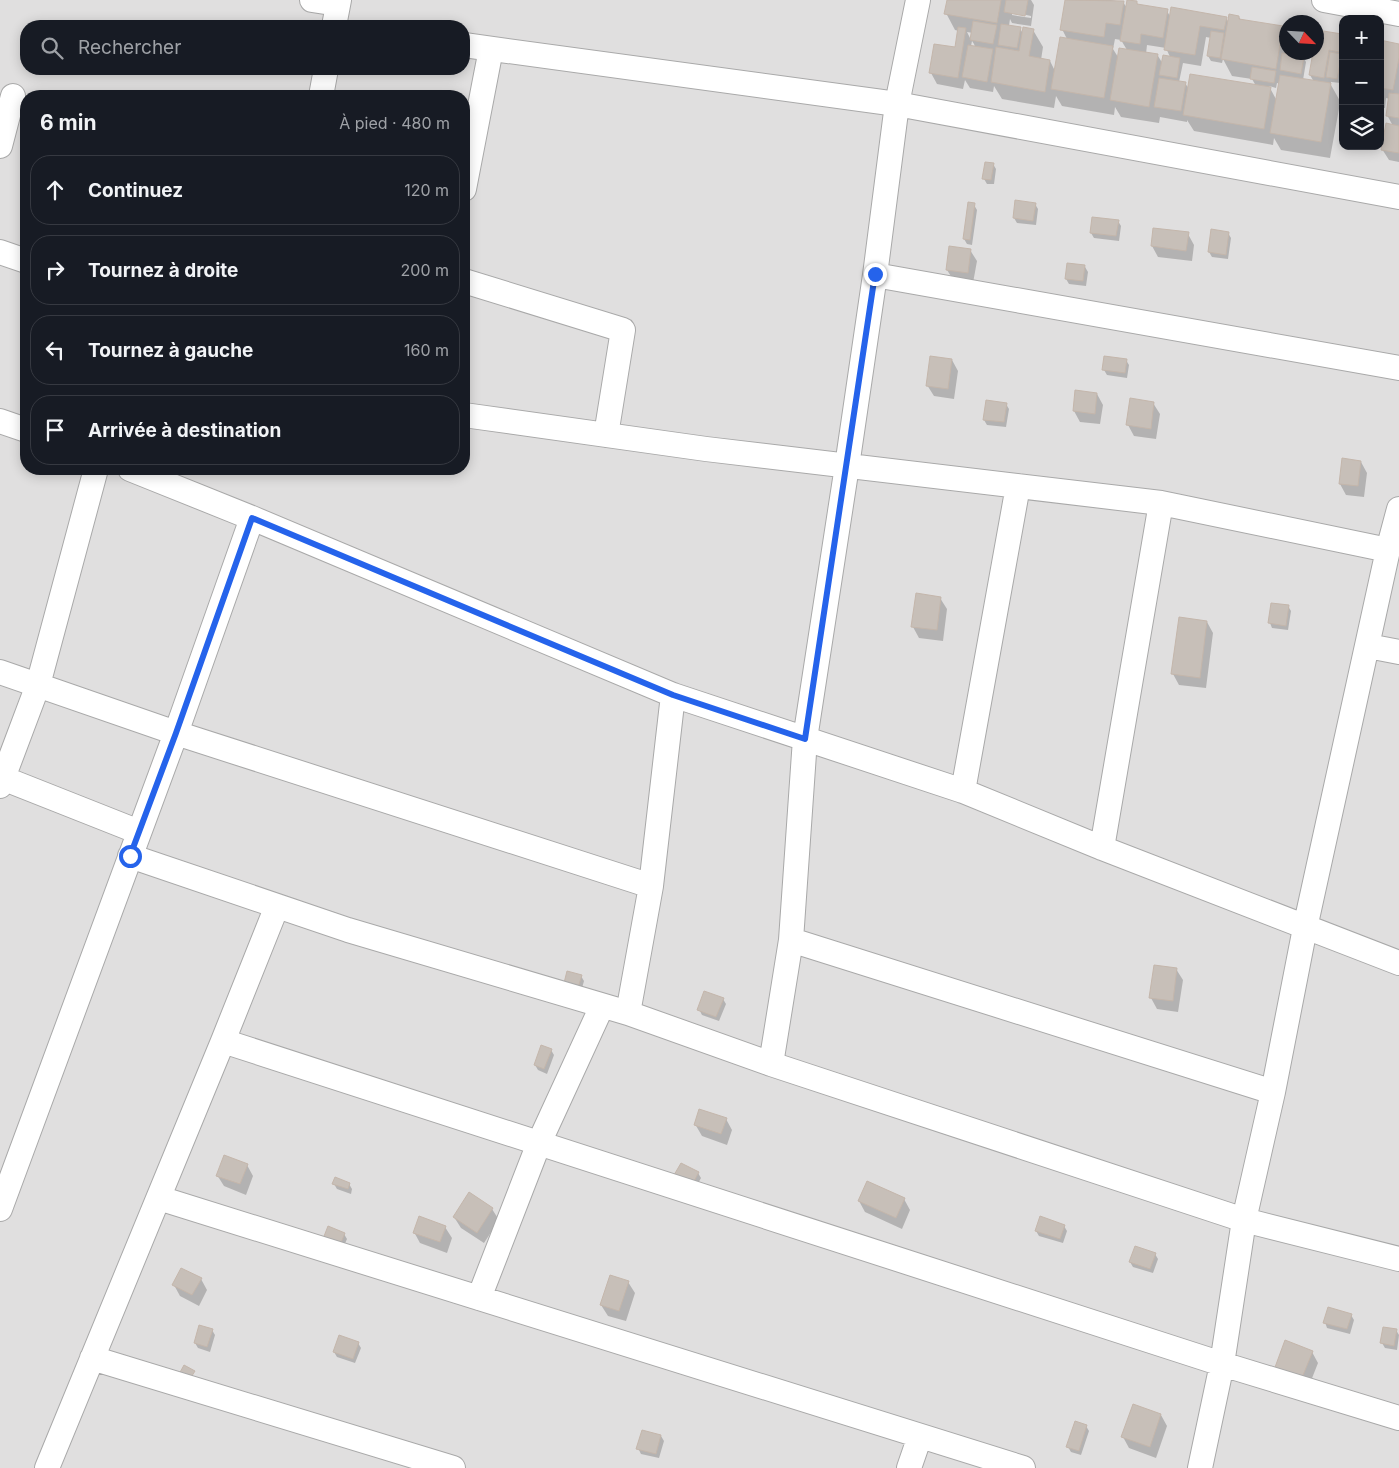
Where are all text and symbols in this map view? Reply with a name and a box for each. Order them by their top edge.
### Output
north arrow [1279,15,1324,60]
map controls [1339,15,1384,150]
button: + [1339,15,1384,60]
search box [20,20,470,75]
icon: search [38,34,66,62]
text: Rechercher [78,36,181,59]
button: − [1339,60,1384,105]
button: layers [1339,105,1384,150]
text: 6 min [40,110,97,135]
text: À pied · 480 m [339,113,450,133]
icon: ahead [41,176,69,204]
text: Continuez [88,179,183,202]
text: 120 m [404,180,449,200]
icon: right [41,256,69,284]
text: Tournez à droite [88,259,238,282]
text: 200 m [401,260,449,280]
route end [864,263,887,286]
icon: left [41,336,69,364]
text: Tournez à gauche [88,339,253,362]
text: 160 m [404,340,449,360]
icon: arrive [41,416,69,444]
text: Arrivée à destination [88,419,281,442]
route start [119,845,142,868]

